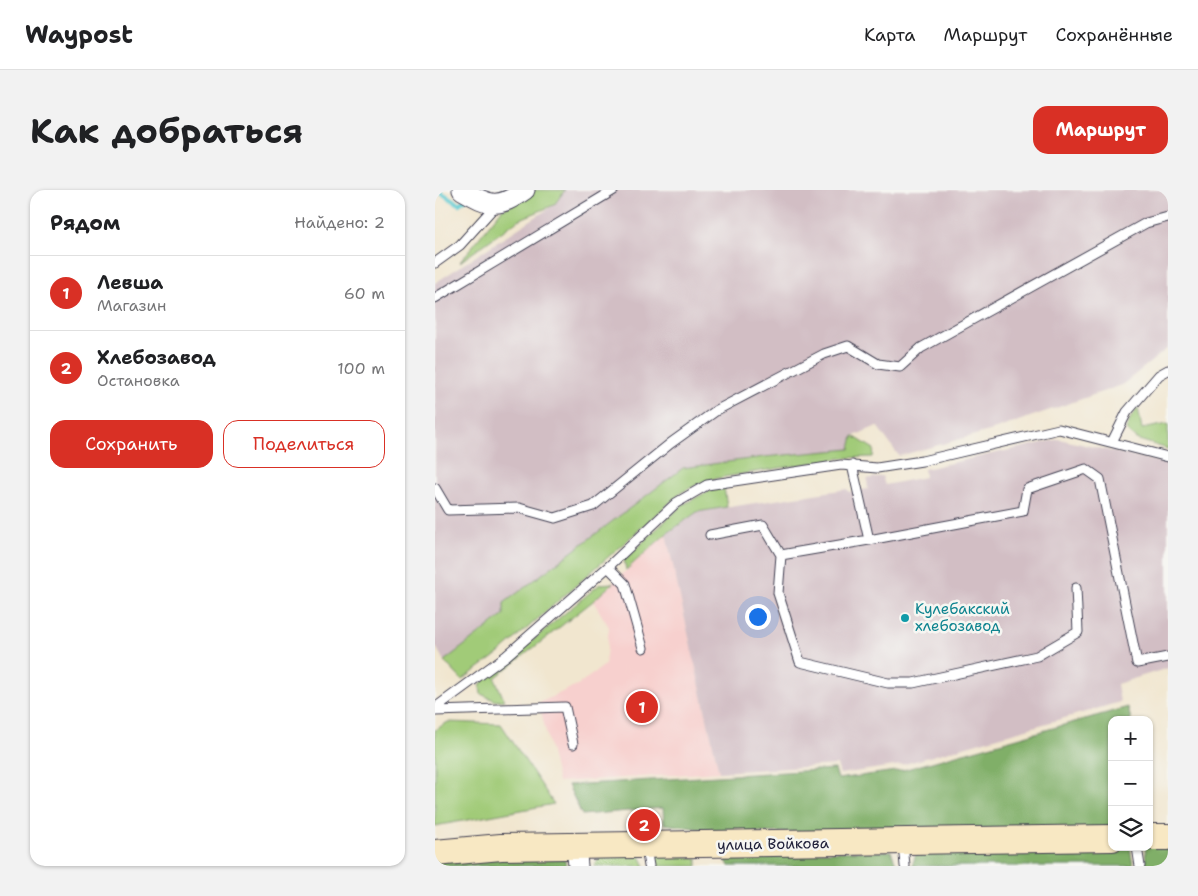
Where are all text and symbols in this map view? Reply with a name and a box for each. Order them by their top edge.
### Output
text: Waypost [25,19,133,51]
text: Карта [864,23,915,47]
text: Маршрут [943,23,1027,47]
text: Сохранённые [1055,23,1173,47]
button: Маршрут [1033,106,1168,154]
text: Как добраться [30,107,303,154]
text: Рядом [50,209,120,237]
text: Найдено: 2 [294,212,385,233]
text: Левша [97,270,163,295]
text: 1 [62,283,70,304]
text: 60 m [344,283,385,304]
text: Магазин [97,295,166,316]
text: Хлебозавод [97,345,216,370]
text: 2 [60,358,72,379]
text: 100 m [337,358,385,379]
text: Остановка [97,370,180,391]
button: Сохранить [50,420,213,468]
button: Поделиться [223,420,385,468]
place label: Кулебакский хлебозавод [915,599,1010,636]
your location [745,604,771,630]
marker: Кулебакский хлебозавод [899,612,911,624]
pin: 1 [626,688,658,726]
map controls [1108,716,1153,851]
button: + [1108,716,1153,761]
button: − [1108,761,1153,806]
pin: 2 [628,806,660,844]
button: layers [1108,806,1153,851]
street label: улица Войкова [717,833,830,855]

